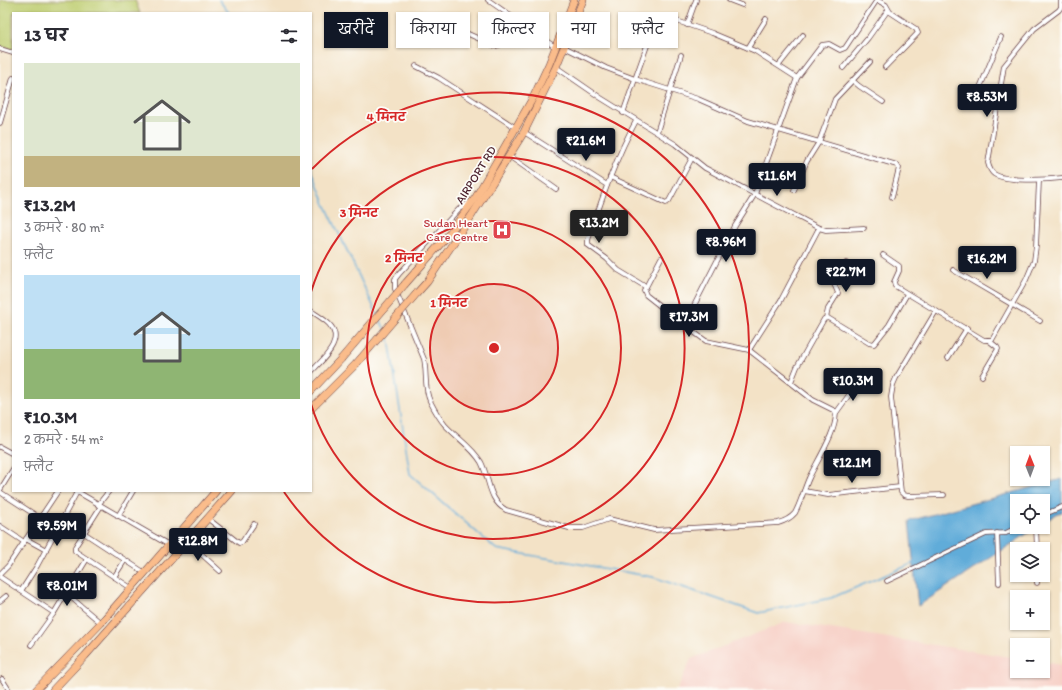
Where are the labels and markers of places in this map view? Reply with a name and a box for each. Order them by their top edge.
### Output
pin: ₹8.53M [954,84,1020,118]
pin: ₹21.6M [553,128,619,162]
pin: ₹11.6M [744,163,810,197]
pin: ₹13.2M [566,210,632,244]
place label: Sudan Heart Care Centre [423,216,488,244]
hospital icon: Sudan Heart Care Centre [491,219,513,241]
pin: ₹8.96M [693,229,759,263]
pin: ₹16.2M [954,246,1020,280]
pin: ₹22.7M [813,259,879,293]
pin: ₹17.3M [656,304,722,338]
centre of rings [487,341,501,355]
pin: ₹10.3M [820,368,886,402]
pin: ₹12.1M [819,450,885,484]
pin: ₹9.59M [24,513,90,547]
pin: ₹12.8M [165,528,231,562]
pin: ₹8.01M [34,573,100,607]

